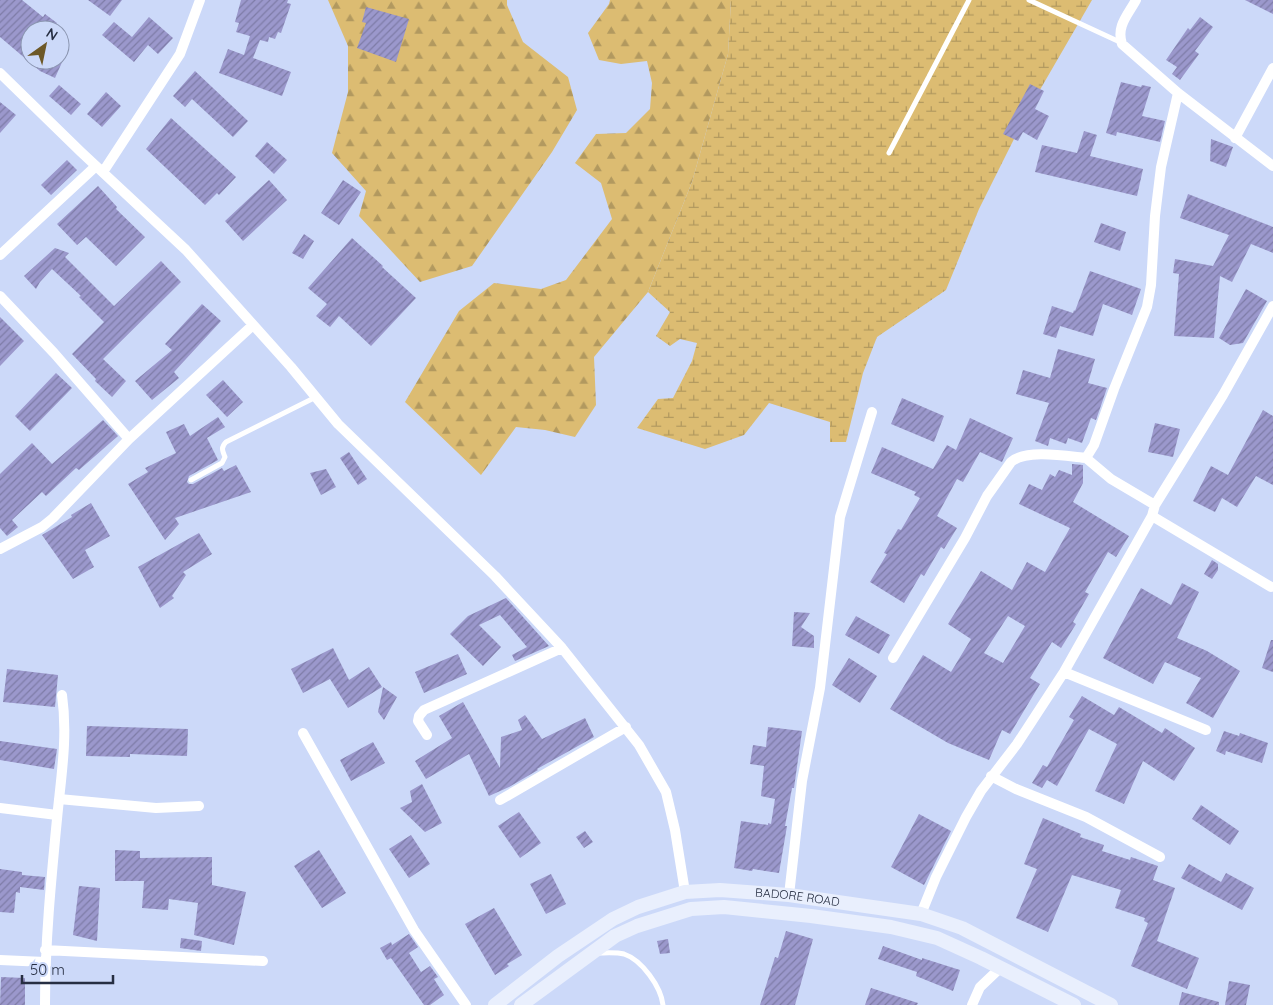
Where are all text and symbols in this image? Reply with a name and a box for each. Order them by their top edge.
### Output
north arrow [20,20,70,70]
text: N [43,24,61,44]
street label: BADORE ROAD [755,885,841,909]
scale bar [22,952,114,984]
text: 50 m [30,960,65,979]

